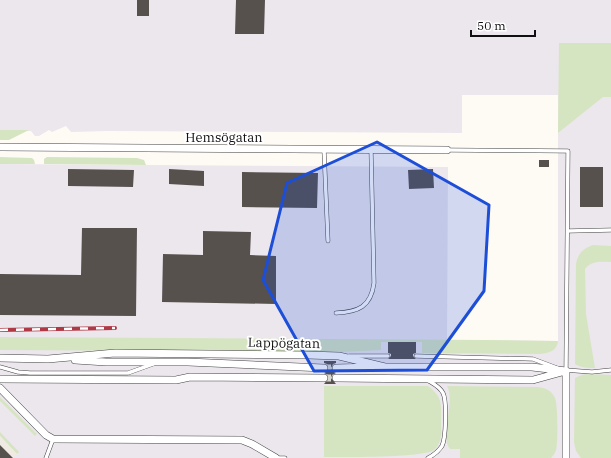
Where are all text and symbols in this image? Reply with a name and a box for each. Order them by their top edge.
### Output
scale bar [471,12,535,38]
text: 50 m [477,18,506,33]
street label: Hemsögatan [185,129,263,146]
street label: Lappögatan [248,334,320,352]

